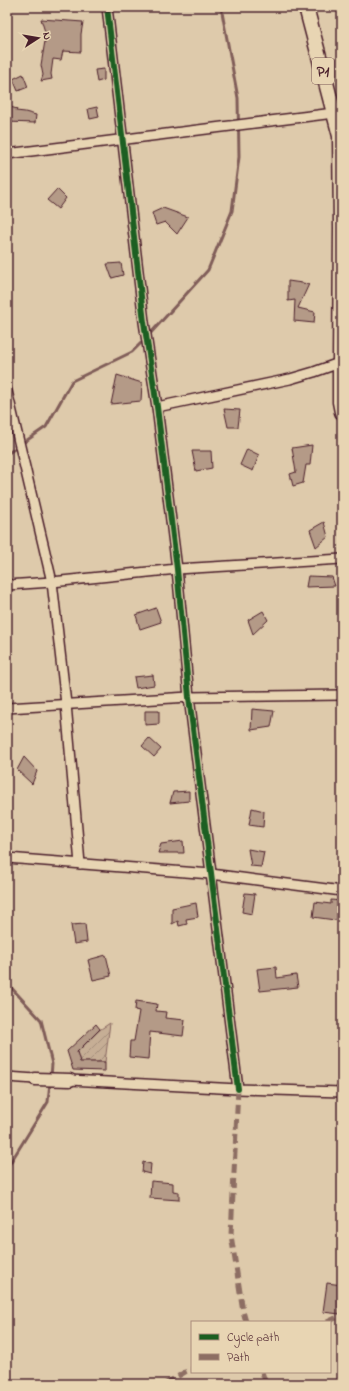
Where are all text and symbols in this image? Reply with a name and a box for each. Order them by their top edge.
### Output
north arrow [18,18,58,58]
text: N [38,31,55,41]
road number: P1 [312,58,334,84]
legend [191,1321,331,1373]
text: Cycle path [227,1329,279,1348]
text: Path [227,1349,250,1367]

